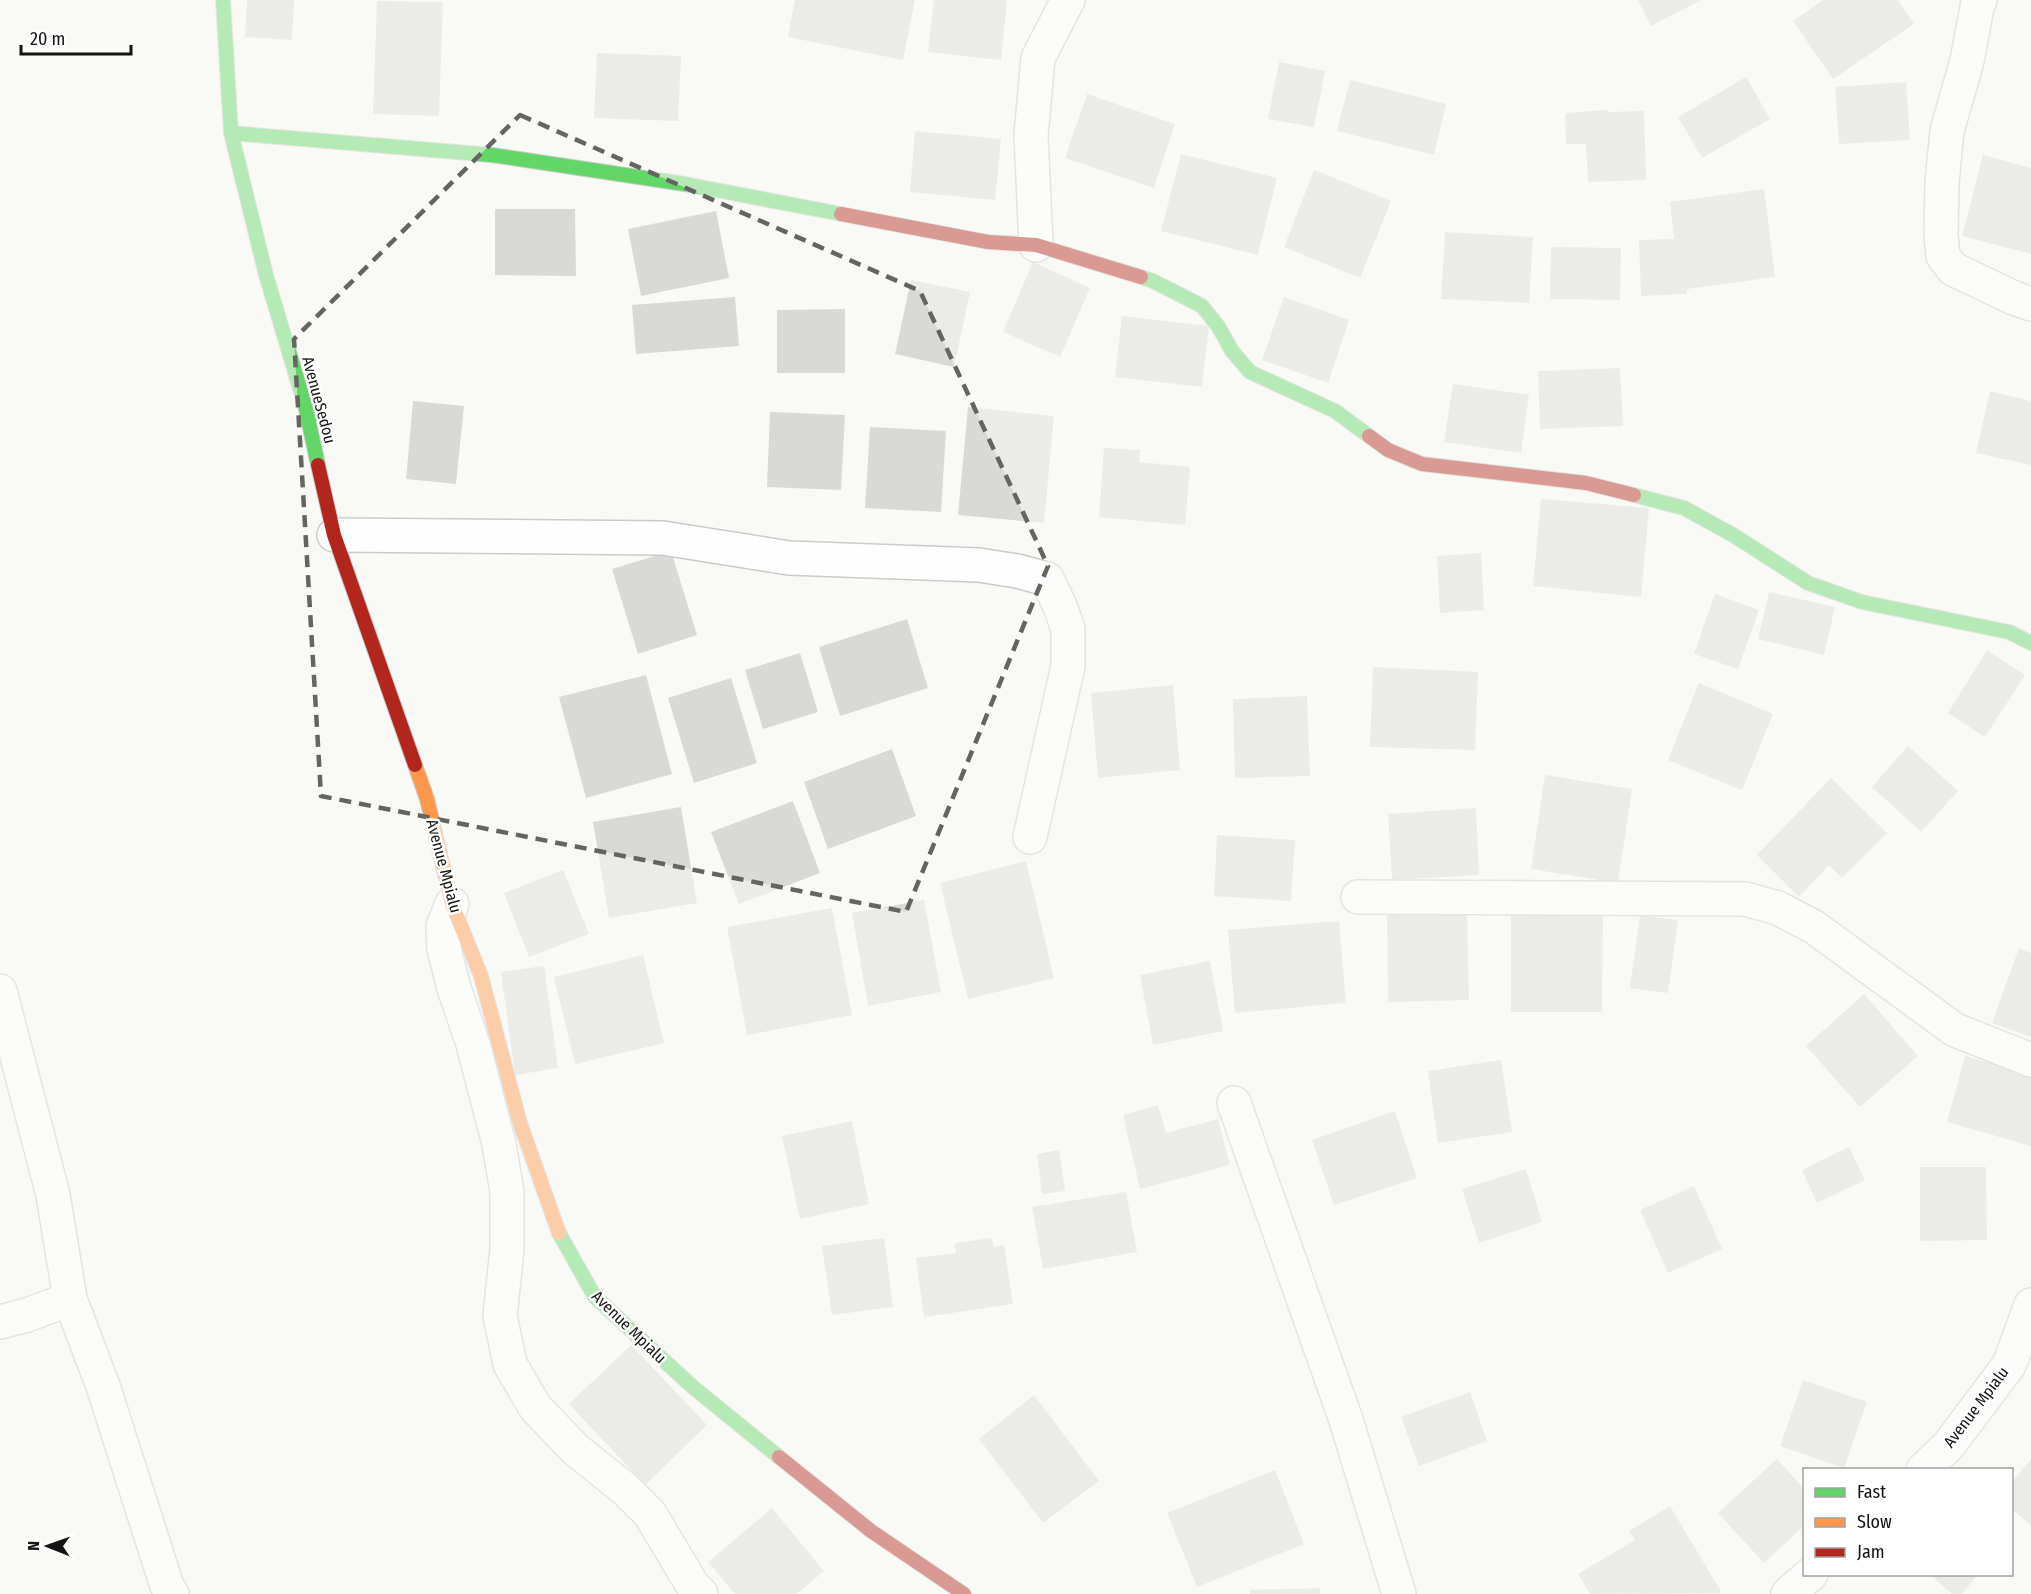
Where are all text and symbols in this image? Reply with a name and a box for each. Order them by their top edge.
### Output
scale bar [21,18,130,56]
text: 20 m [30,28,65,50]
street label: AvenueSedou [298,354,340,446]
street label: Avenue Mpialu [422,817,466,915]
street label: Avenue Mpialu [588,1287,670,1367]
street label: Avenue Mpialu [1940,1363,2012,1451]
legend [1803,1468,2013,1576]
text: Fast [1857,1481,1886,1503]
text: Slow [1857,1511,1892,1533]
north arrow [18,1516,78,1576]
text: N [24,1541,43,1551]
text: Jam [1857,1541,1885,1563]

